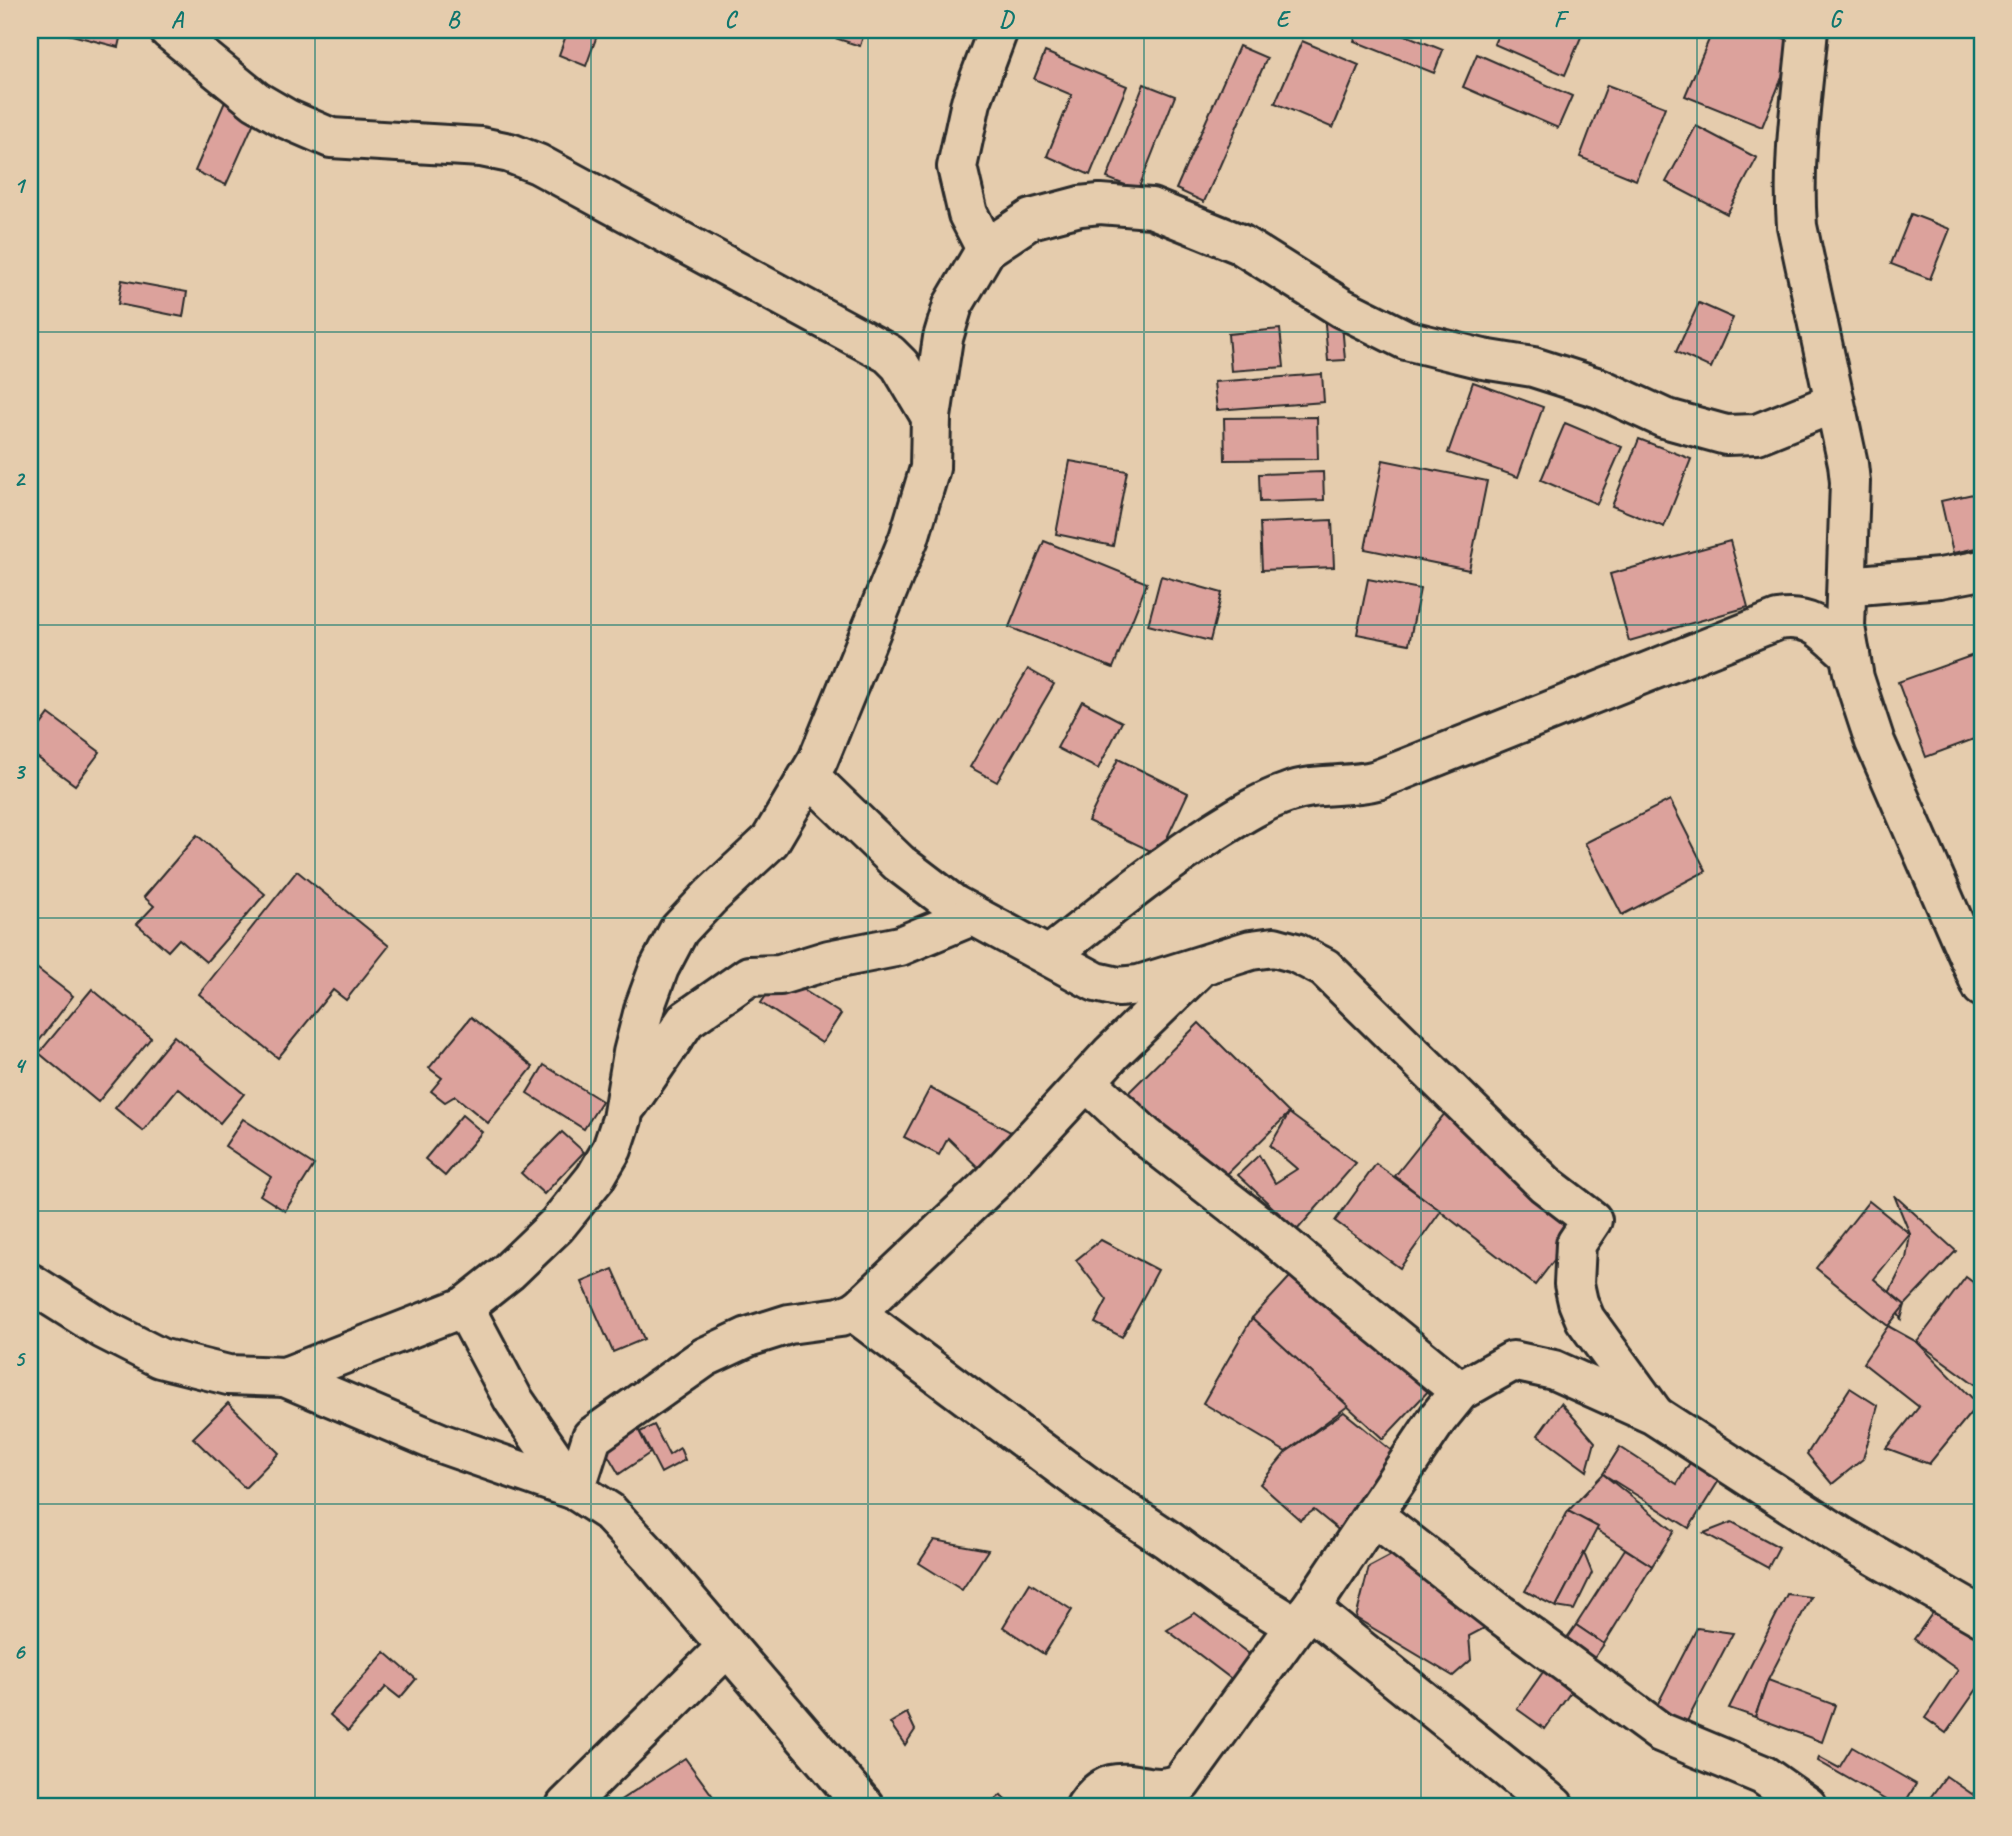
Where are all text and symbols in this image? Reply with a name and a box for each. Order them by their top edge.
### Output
text: A [171,5,185,34]
text: B [447,5,461,34]
text: C [725,5,739,34]
text: D [999,5,1015,34]
text: E [1276,5,1292,34]
text: F [1554,5,1570,34]
text: G [1829,5,1844,34]
text: 1 [14,171,27,200]
text: 2 [14,464,27,493]
text: 3 [14,757,27,786]
text: 4 [14,1051,27,1080]
text: 5 [14,1344,26,1373]
text: 6 [14,1637,27,1666]

